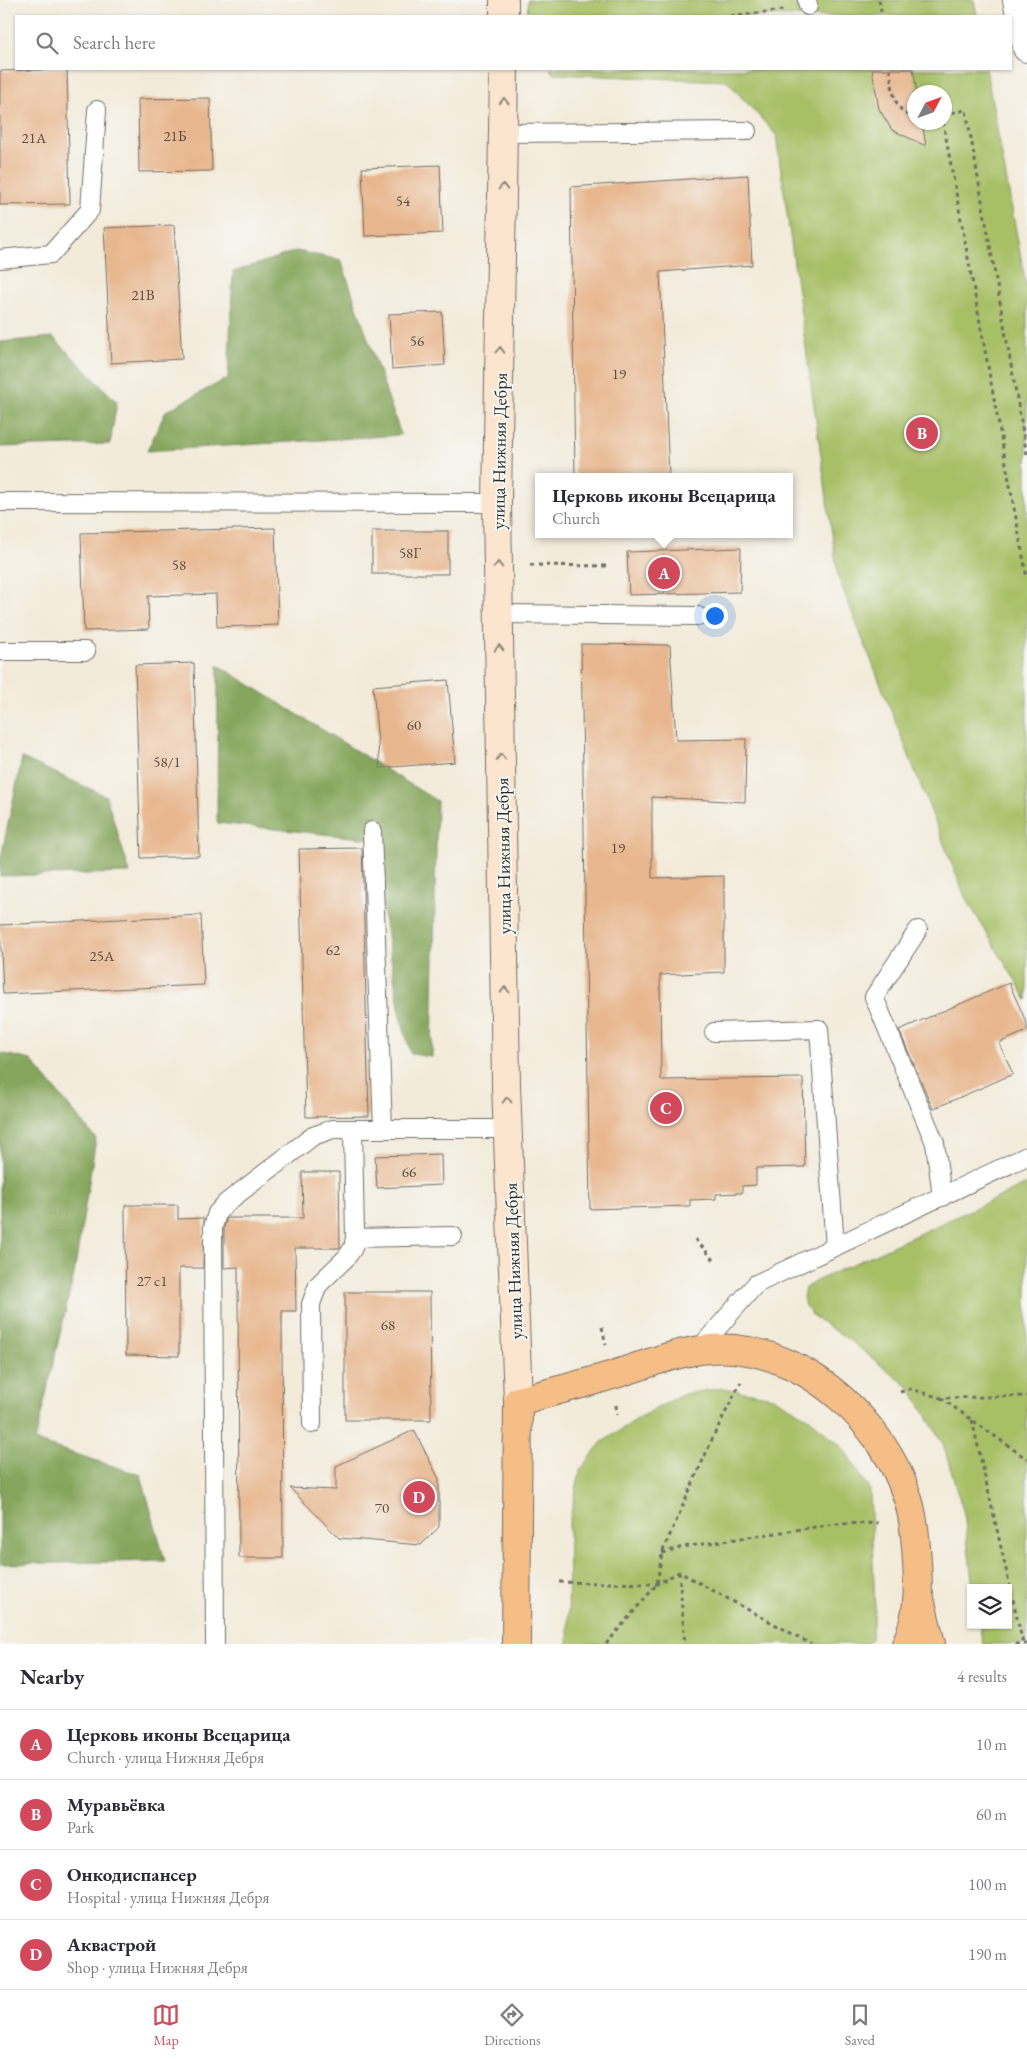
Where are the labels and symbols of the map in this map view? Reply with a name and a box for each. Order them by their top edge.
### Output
north arrow [907,85,952,130]
one-way arrow [499,97,509,104]
house number: 21Б [163,126,187,145]
house number: 21А [22,128,47,147]
one-way arrow [497,183,508,191]
house number: 54 [396,191,411,210]
house number: 21В [131,285,155,304]
house number: 56 [410,331,424,350]
one-way arrow [495,346,505,354]
house number: 19 [612,364,626,383]
street label: улица Нижняя Дебря [486,372,512,530]
pin: B [906,414,938,452]
house number: 58Г [399,543,421,562]
pin: A [648,554,680,592]
house number: 58 [172,555,186,574]
one-way arrow [493,561,503,568]
your location [702,603,728,629]
one-way arrow [494,644,504,652]
house number: 60 [407,715,421,734]
house number: 58/1 [153,752,181,771]
one-way arrow [496,753,506,760]
street label: улица Нижняя Дебря [490,777,516,935]
house number: 19 [611,838,625,857]
house number: 62 [326,940,341,959]
house number: 25А [90,946,115,965]
one-way arrow [500,986,510,994]
pin: C [650,1089,682,1127]
one-way arrow [502,1096,512,1104]
house number: 66 [402,1162,416,1181]
street label: улица Нижняя Дебря [499,1182,527,1340]
house number: 27 с1 [137,1271,167,1290]
house number: 68 [381,1315,395,1334]
pin: D [403,1478,435,1516]
house number: 70 [375,1498,389,1517]

